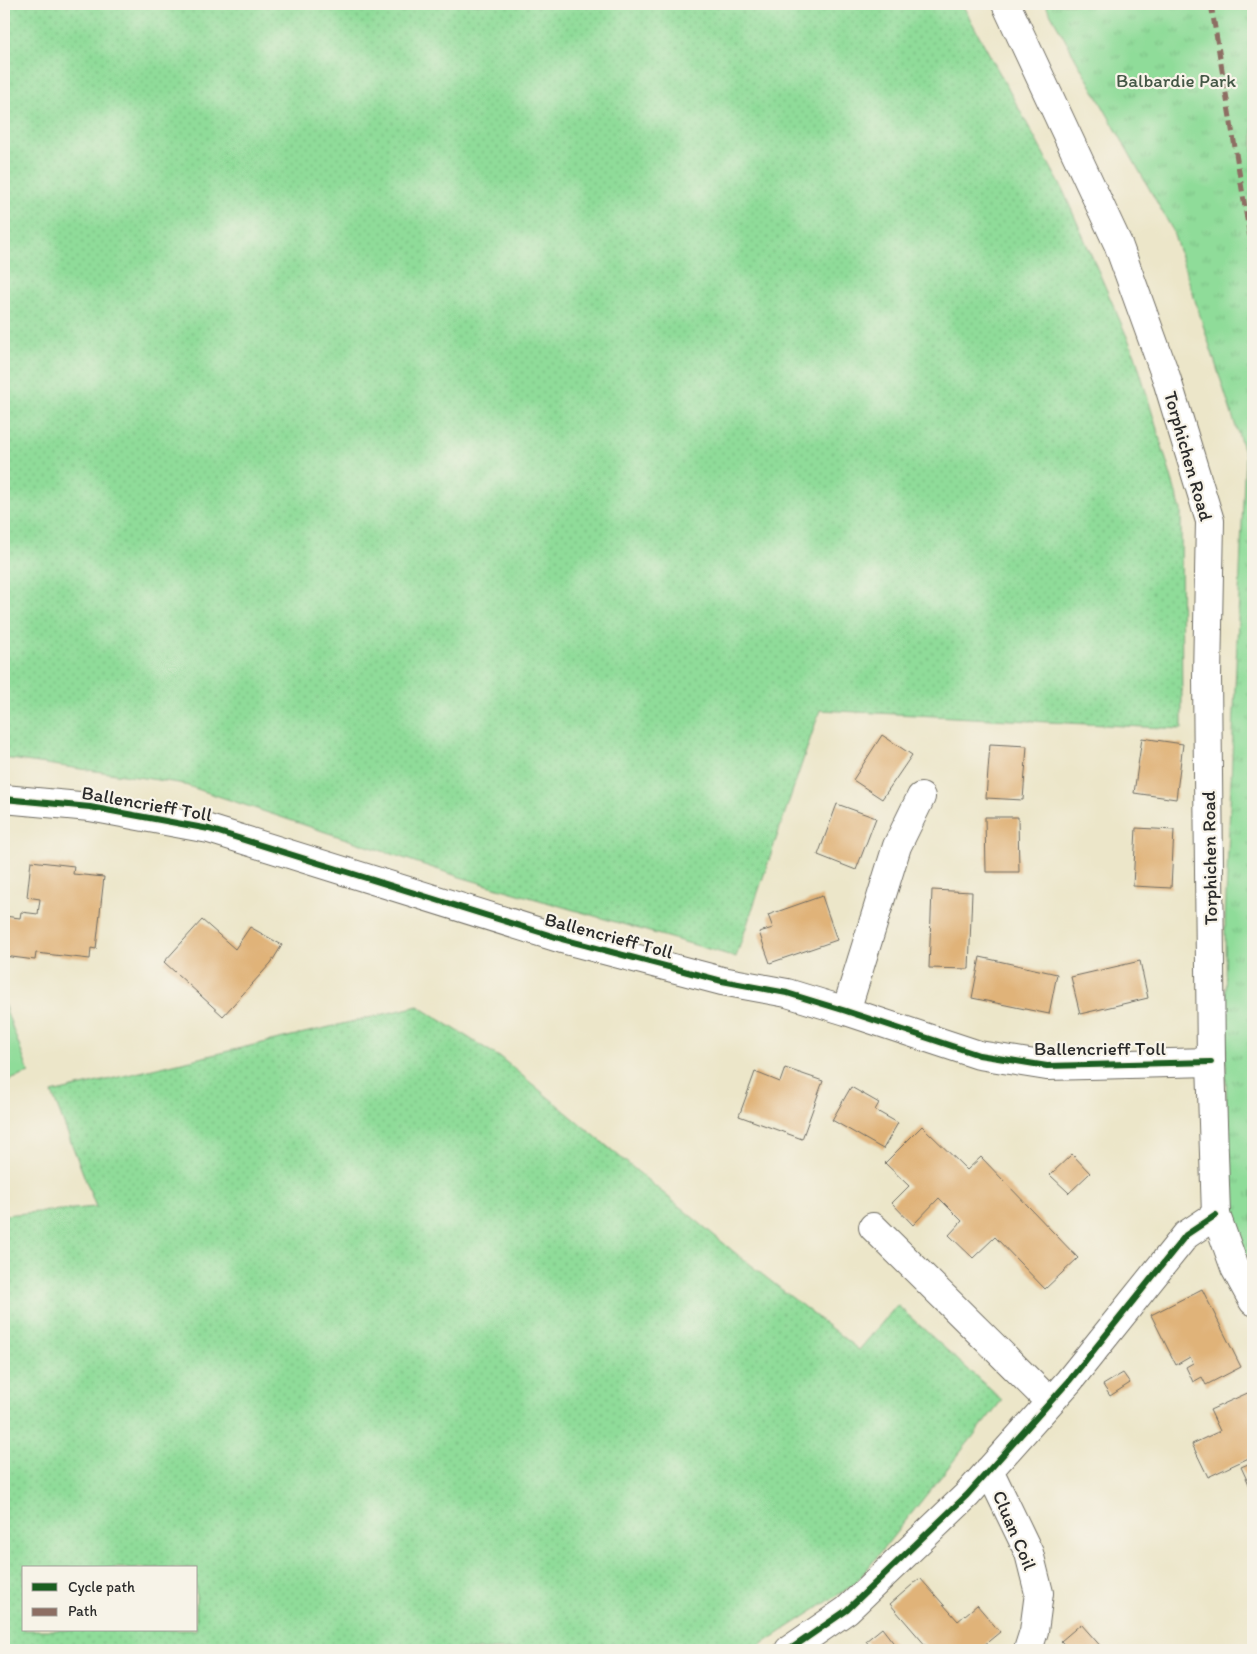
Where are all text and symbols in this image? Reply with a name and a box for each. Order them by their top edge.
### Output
park label: Balbardie Park [1116,69,1236,92]
street label: Torphichen Road [1159,388,1218,524]
street label: Ballencrieff Toll [80,781,214,826]
street label: Torphichen Road [1197,790,1222,925]
street label: Ballencrieff Toll [542,907,676,964]
street label: Ballencrieff Toll [1034,1037,1167,1060]
street label: Cluan Coil [988,1487,1042,1574]
legend [22,1566,198,1632]
text: Cycle path [68,1578,135,1596]
text: Path [68,1602,97,1620]

